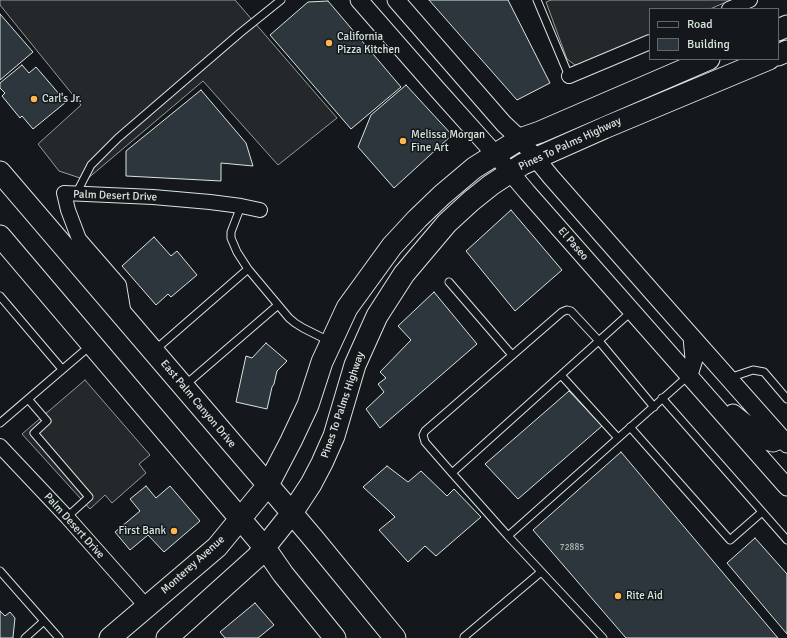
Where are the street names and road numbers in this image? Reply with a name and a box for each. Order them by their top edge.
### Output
street label: Pines To Palms Highway [517,114,623,174]
street label: Palm Desert Drive [73,188,157,204]
street label: El Paseo [555,225,591,263]
street label: Pines To Palms Highway [319,350,367,460]
street label: East Palm Canyon Drive [157,357,239,451]
street label: Palm Desert Drive [41,490,107,562]
street label: Monterey Avenue [158,533,228,597]

